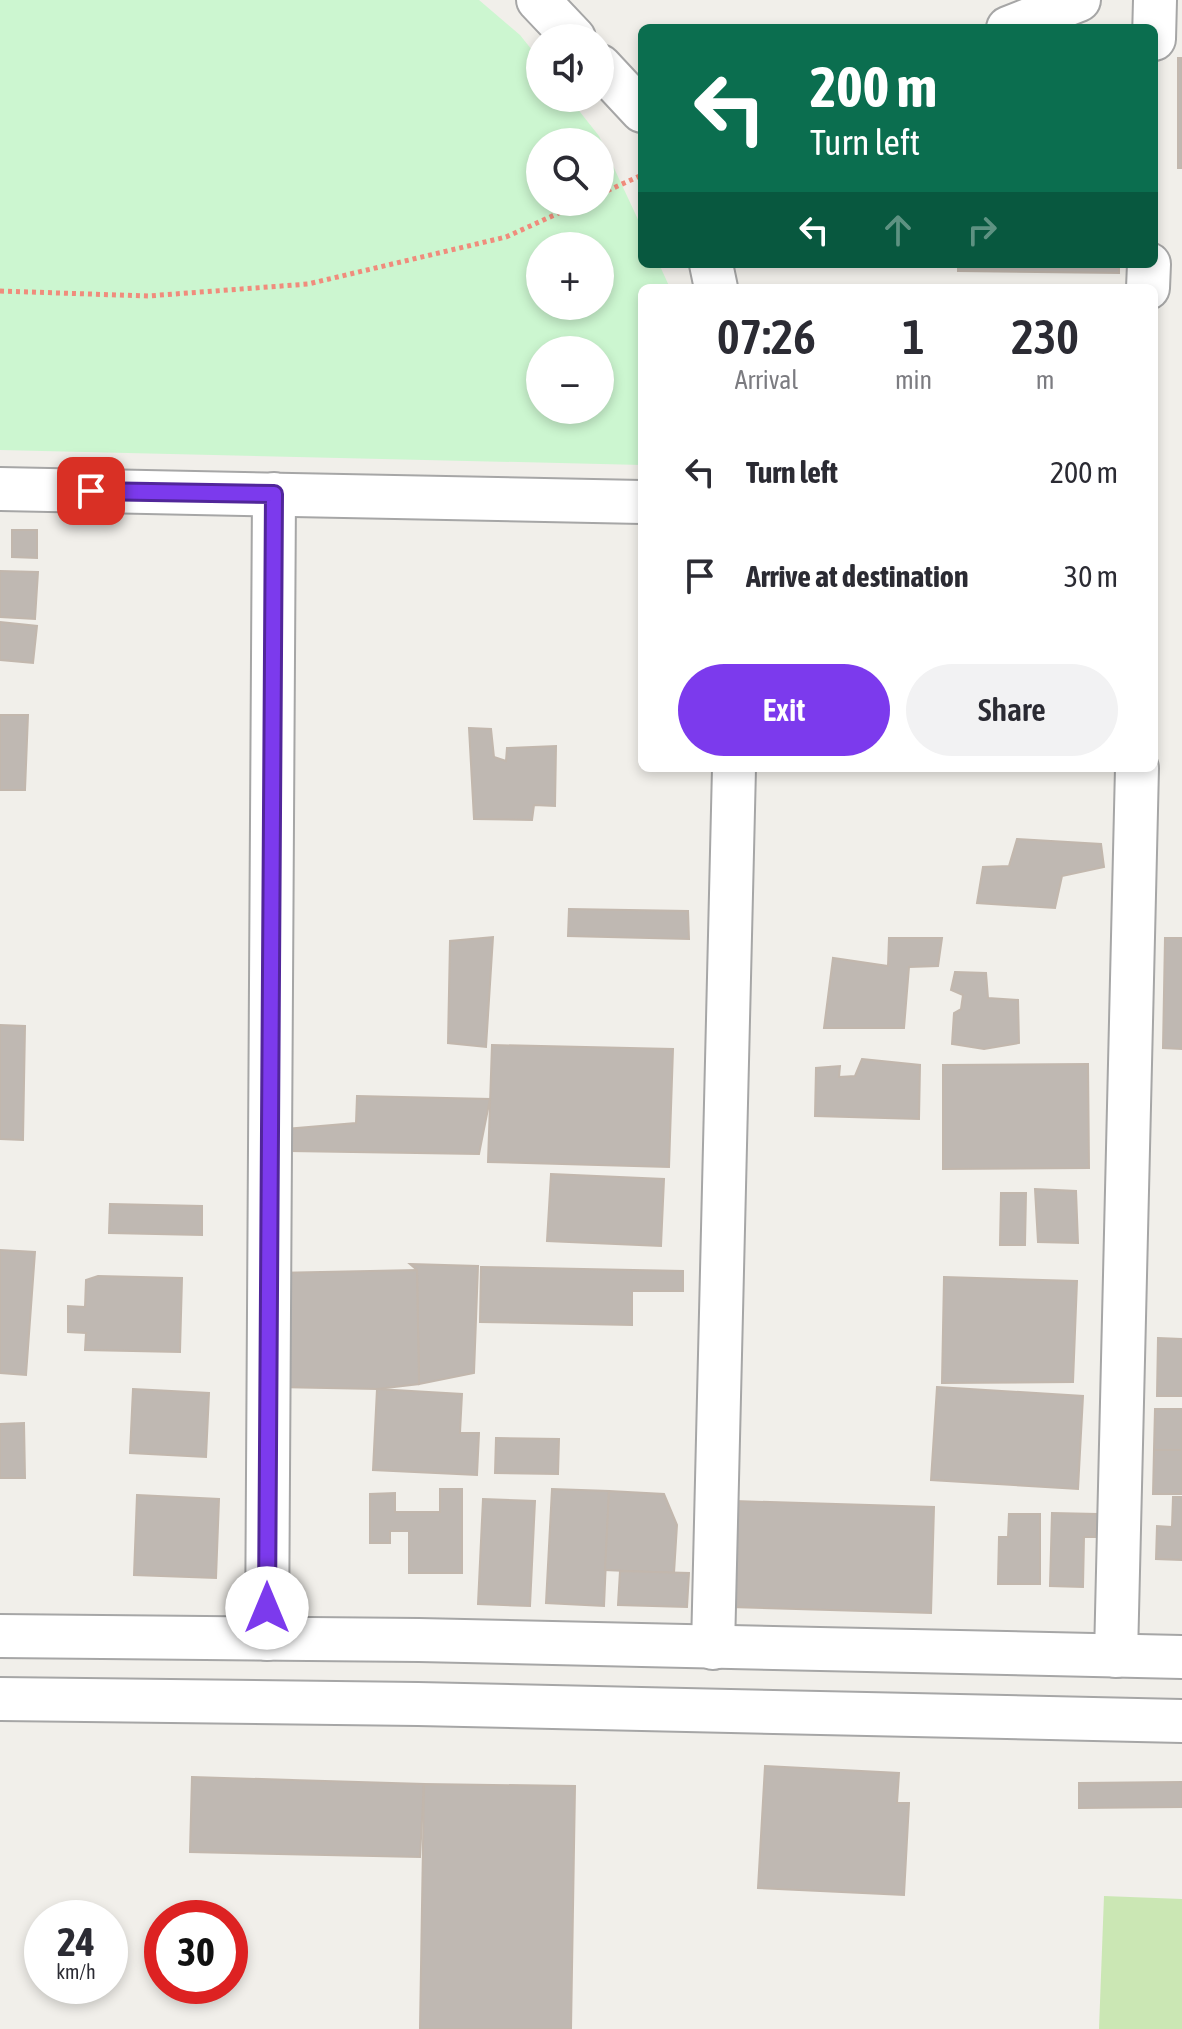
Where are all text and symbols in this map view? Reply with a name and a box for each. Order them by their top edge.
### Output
map controls [526,24,614,424]
button: sound [526,24,614,112]
text: 200 m [810,55,937,119]
icon: left [678,56,782,160]
text: Turn left [810,121,920,163]
button: search [526,128,614,216]
icon: left [792,208,836,252]
icon: ahead [876,208,920,252]
icon: right [960,208,1004,252]
button: + [526,232,614,320]
text: 07:26 [717,309,816,364]
text: 1 [902,309,925,364]
text: 230 [1011,309,1079,364]
button: − [526,336,614,424]
text: Arrival [735,365,798,395]
text: min [895,365,932,395]
text: m [1036,365,1054,395]
icon: left [678,450,722,494]
text: Turn left [746,455,838,489]
text: 200 m [1050,455,1118,489]
pin [57,457,125,525]
icon: arrive [69,469,113,513]
icon: arrive [678,554,722,598]
text: Arrive at destination [746,559,968,593]
text: 30 m [1064,559,1118,593]
button: Exit [678,664,890,756]
button: Share [906,664,1118,756]
position arrow [225,1566,309,1650]
speed limit sign: 30 [144,1900,248,2004]
text: 24 [57,1919,95,1964]
text: km/h [56,1960,96,1983]

